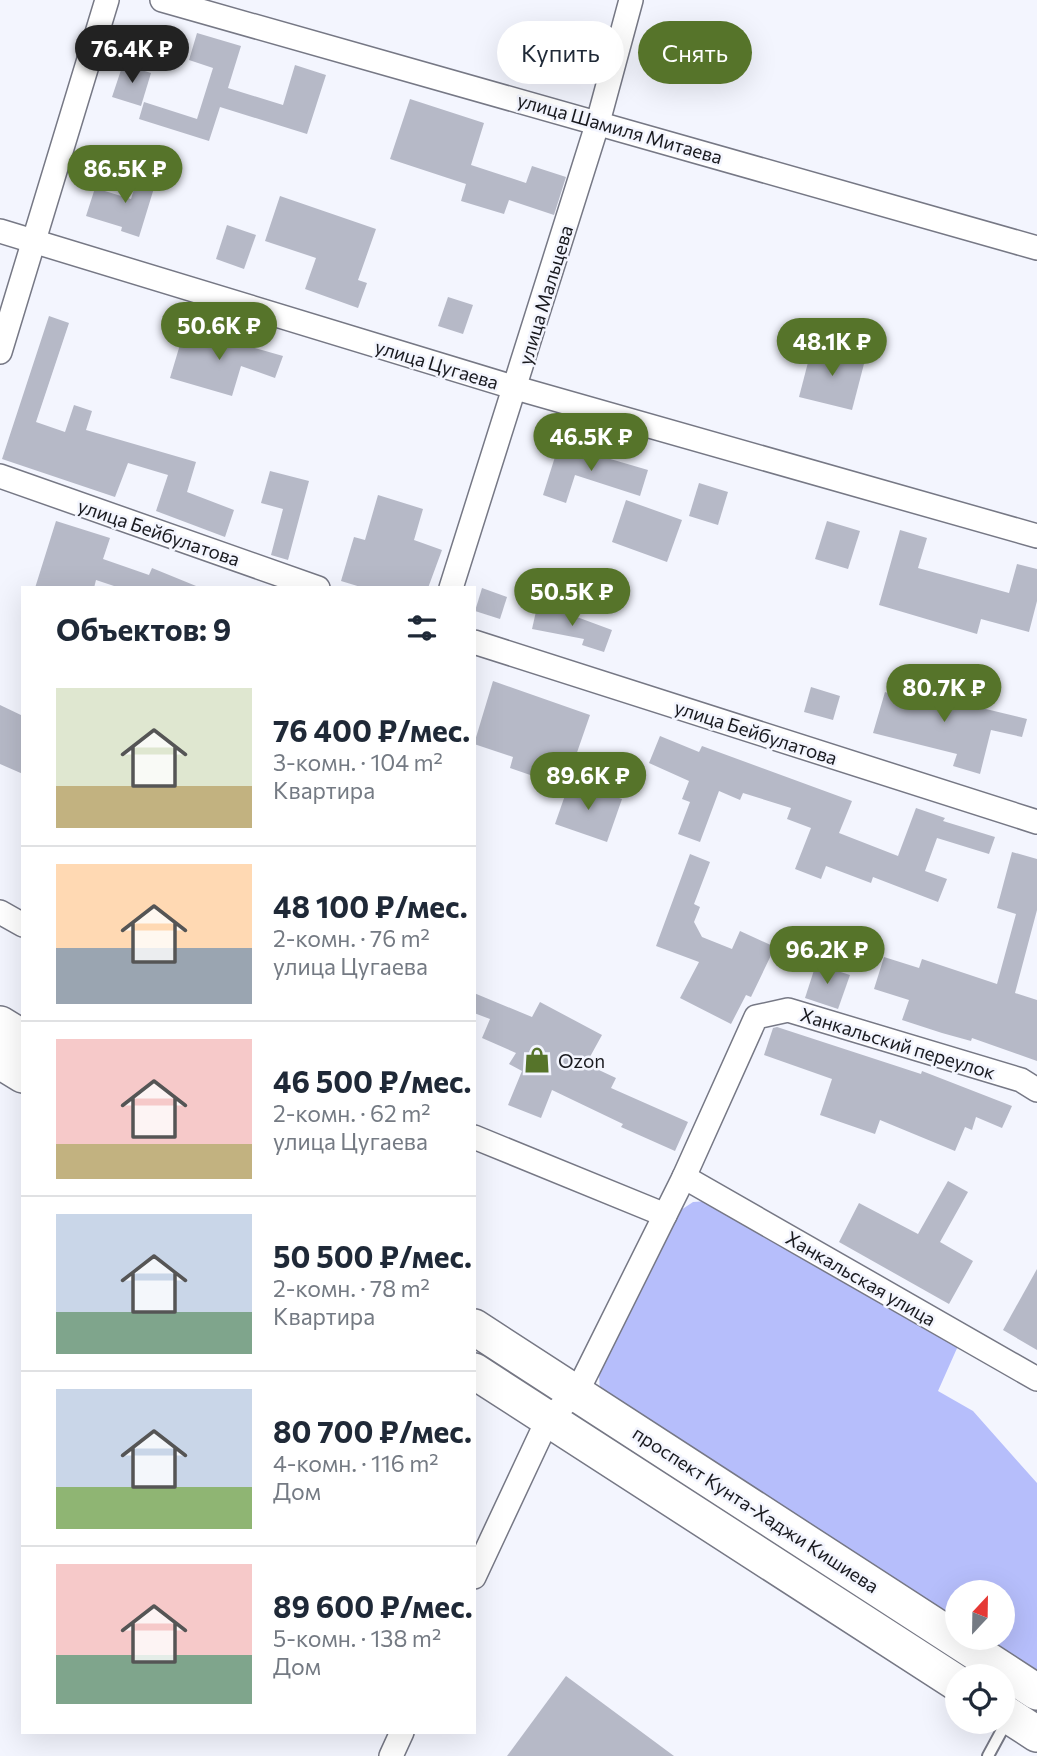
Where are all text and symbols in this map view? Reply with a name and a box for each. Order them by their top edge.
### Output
chip: Купить [497,21,624,84]
chip: Снять [638,21,752,84]
pin: 76.4K ₽ [67,25,197,85]
text: 76.4K ₽ [91,34,173,62]
street label: улица Шамиля Митаева [515,88,725,168]
pin: 86.5K ₽ [60,146,190,205]
text: 86.5K ₽ [83,154,167,182]
street label: улица Мальцева [513,222,577,368]
pin: 50.6K ₽ [154,302,284,362]
text: 50.6K ₽ [177,311,261,339]
pin: 48.1K ₽ [767,318,897,378]
text: 48.1K ₽ [793,327,871,355]
street label: улица Цугаева [372,334,502,394]
pin: 46.5K ₽ [526,414,656,473]
text: 46.5K ₽ [549,422,633,450]
street label: улица Бейбулатова [75,493,243,571]
pin: 50.5K ₽ [507,568,637,628]
text: 50.5K ₽ [530,577,614,605]
icon: filters [403,609,441,647]
text: Объектов: 9 [56,610,231,647]
pin: 80.7K ₽ [879,664,1009,724]
text: 80.7K ₽ [902,673,986,701]
street label: улица Бейбулатова [672,695,840,769]
text: 76 400 ₽/мес. [273,711,470,748]
icon: home [112,716,196,800]
text: 3-комн. · 104 m² [273,748,443,776]
pin: 89.6K ₽ [523,752,653,812]
text: 89.6K ₽ [546,761,630,789]
text: Квартира [273,776,375,804]
text: 48 100 ₽/мес. [273,887,468,924]
icon: home [112,892,196,976]
text: 2-комн. · 76 m² [273,924,430,952]
pin: 96.2K ₽ [762,926,892,986]
text: 96.2K ₽ [786,935,868,963]
text: улица Цугаева [273,952,428,980]
street label: Ханкальский переулок [798,1002,998,1084]
shop icon: Ozon [522,1045,552,1075]
place label: Ozon [558,1049,605,1072]
text: 46 500 ₽/мес. [273,1062,471,1099]
icon: home [112,1067,196,1151]
text: 2-комн. · 62 m² [273,1099,430,1127]
text: улица Цугаева [273,1127,428,1155]
street label: Ханкальская улица [782,1226,940,1330]
text: 50 500 ₽/мес. [273,1237,472,1274]
icon: home [112,1242,196,1326]
text: 2-комн. · 78 m² [273,1274,430,1302]
text: Квартира [273,1302,375,1330]
text: 80 700 ₽/мес. [273,1412,472,1449]
icon: home [112,1417,196,1501]
street label: проспект Кунта-Хаджи Кишиева [629,1421,883,1597]
text: 4-комн. · 116 m² [273,1449,438,1477]
text: Дом [273,1477,321,1505]
north arrow [945,1580,1015,1650]
map controls [945,1580,1015,1734]
text: 89 600 ₽/мес. [273,1587,473,1624]
icon: home [112,1592,196,1676]
text: 5-комн. · 138 m² [273,1624,441,1652]
text: Дом [273,1652,321,1680]
button: locate [945,1664,1015,1734]

